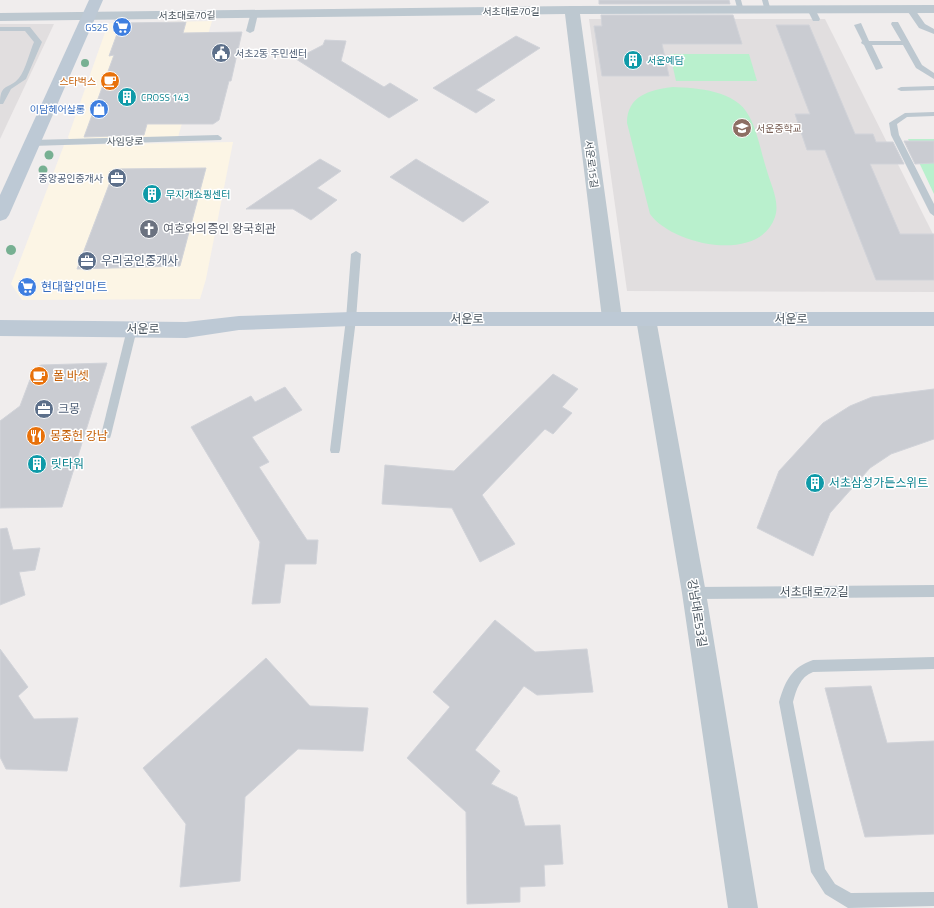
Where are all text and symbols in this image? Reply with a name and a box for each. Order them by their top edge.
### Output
street label: 서초대로70길 [482,4,540,19]
street label: 서초대로70길 [158,8,216,23]
supermarket icon: GS25 [111,16,133,38]
place label: GS25 [85,20,108,35]
public building icon: 서초2동 주민센터 [210,42,232,64]
place label: 서초2동 주민센터 [235,46,307,61]
building icon: 서운예담 [622,49,644,71]
place label: 서운예담 [647,53,685,68]
cafe icon: 스타벅스 [99,70,121,92]
place label: 스타벅스 [59,74,96,89]
building icon: CROSS 143 [116,86,138,108]
place label: CROSS 143 [141,90,189,105]
shop icon: 이담헤어살롱 [88,98,110,120]
place label: 이담헤어살롱 [30,102,85,117]
school or university icon: 서운중학교 [731,117,753,139]
place label: 서운중학교 [756,121,802,136]
street label: 사임당로 [106,134,144,149]
street label: 서운로15길 [581,139,602,189]
office icon: 중앙공인중개사 [106,167,128,189]
place label: 중앙공인중개사 [39,171,104,186]
building icon: 무지개쇼핑센터 [141,183,163,205]
place label: 무지개쇼핑센터 [166,187,230,202]
church icon: 여호와의증인 왕국회관 [138,218,160,240]
place label: 여호와의증인 왕국회관 [163,219,276,238]
office icon: 우리공인중개사 [76,250,98,272]
place label: 우리공인중개사 [101,251,178,270]
supermarket icon: 현대할인마트 [16,276,38,298]
place label: 현대할인마트 [41,277,107,296]
street label: 서운로 [450,309,484,328]
street label: 서운로 [774,309,808,328]
street label: 서운로 [126,319,160,338]
cafe icon: 폴 바셋 [28,365,50,387]
place label: 폴 바셋 [53,366,89,385]
office icon: 크몽 [33,398,55,420]
place label: 크몽 [58,399,80,418]
restaurant icon: 몽중헌 강남 [25,425,47,447]
place label: 몽중헌 강남 [50,426,108,445]
building icon: 릿타워 [26,453,48,475]
place label: 릿타워 [51,454,84,473]
building icon: 서초삼성가든스위트 [804,472,826,494]
place label: 서초삼성가든스위트 [829,473,928,492]
street label: 강남대로53길 [683,578,712,648]
street label: 서초대로72길 [780,582,848,601]

